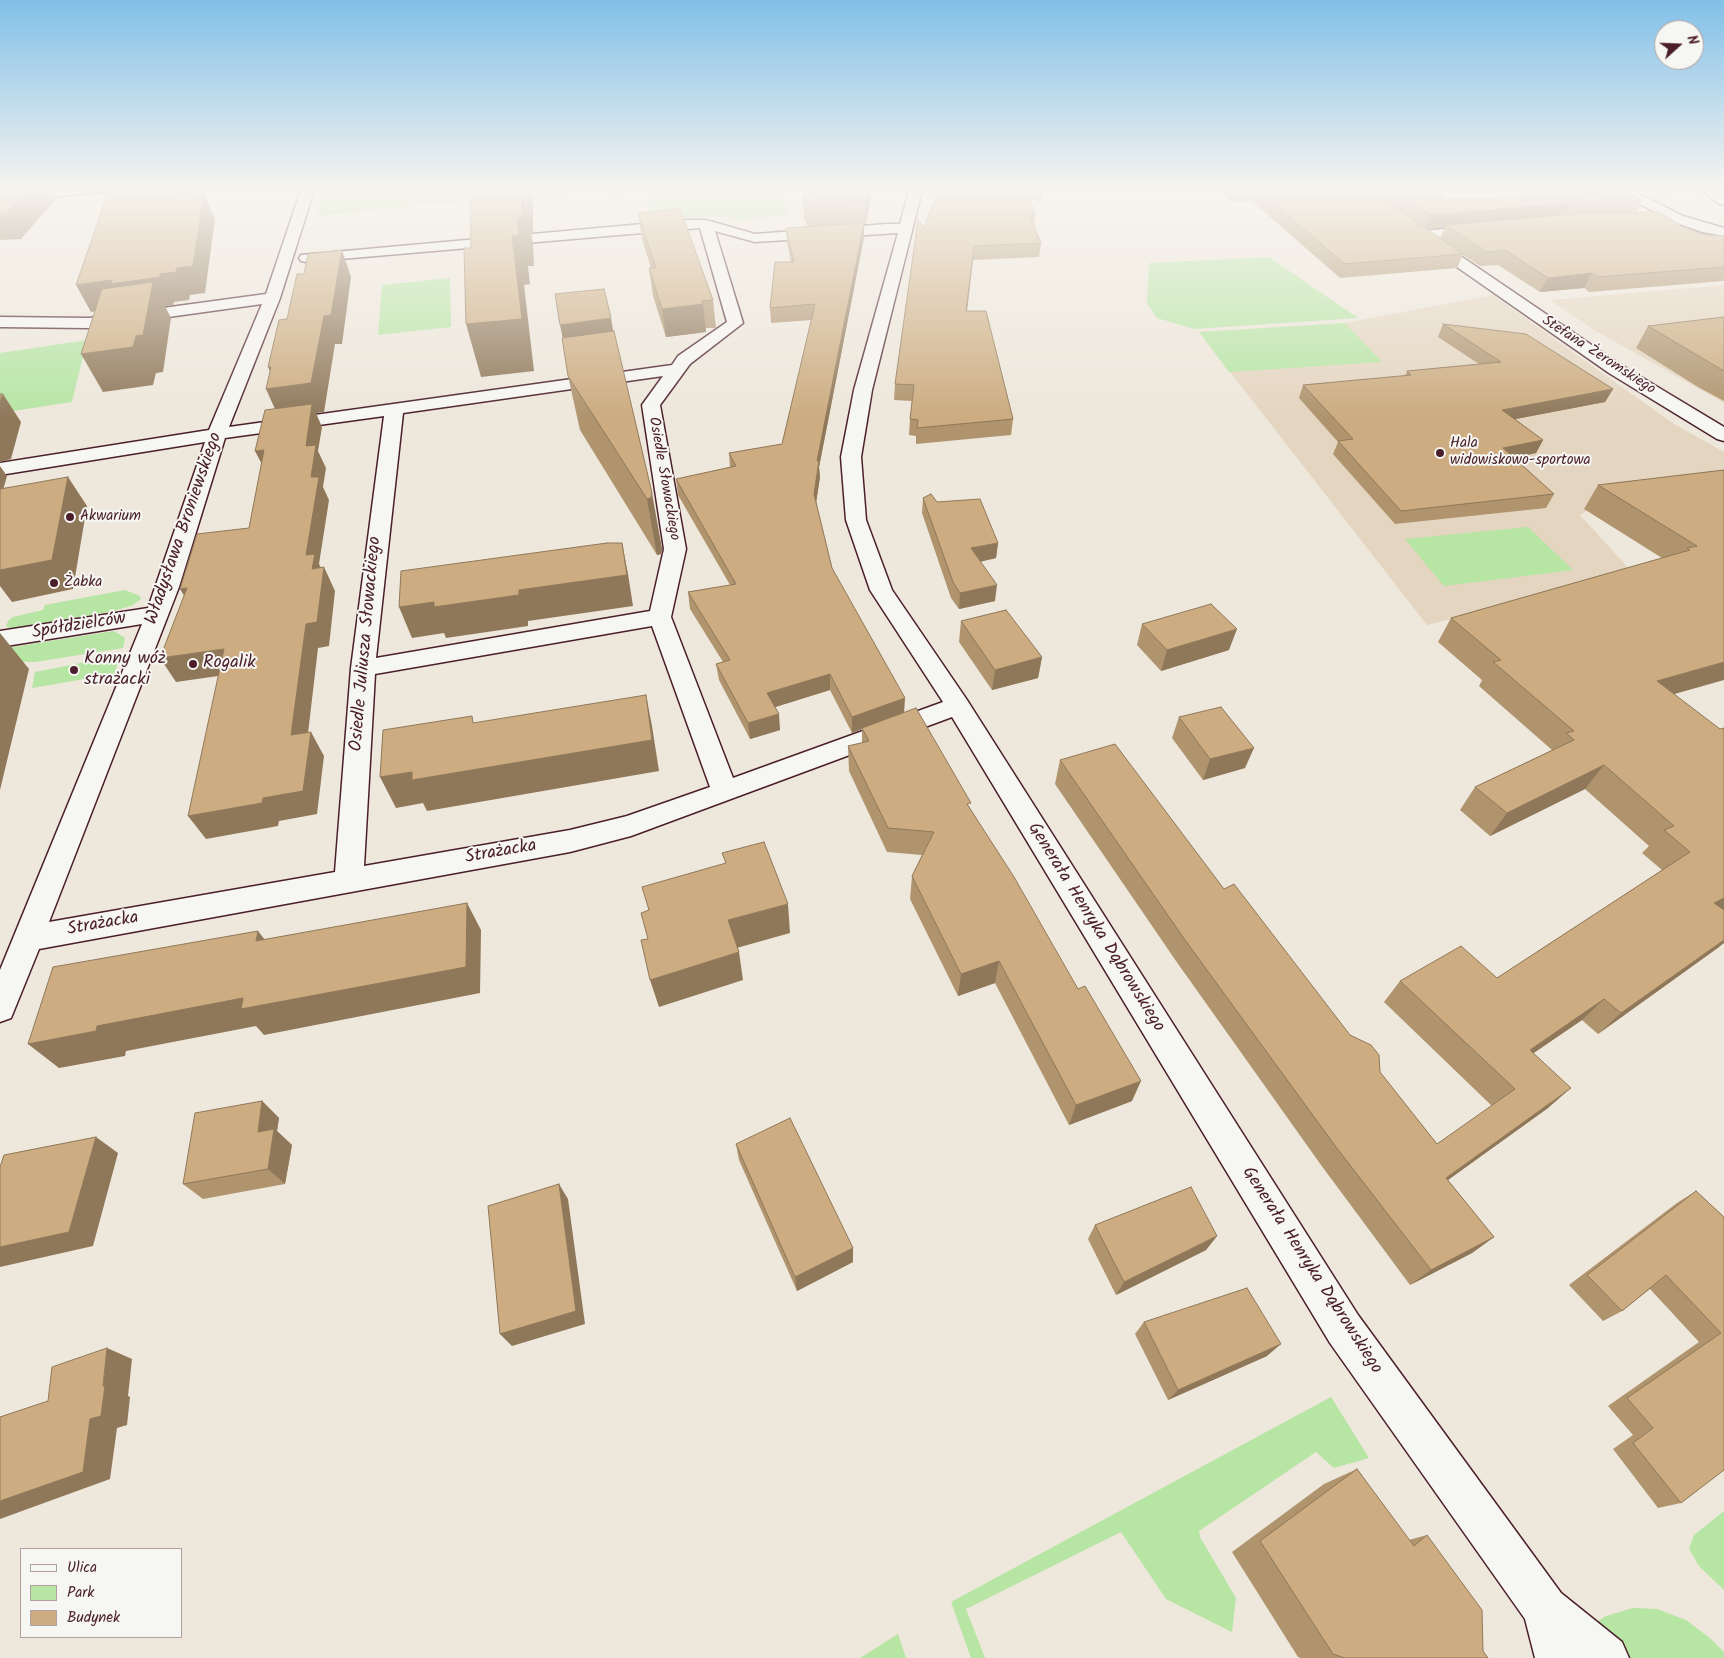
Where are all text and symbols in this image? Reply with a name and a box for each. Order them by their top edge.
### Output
north arrow [1654,20,1704,70]
text: N [1680,32,1704,48]
street label: Stefana Żeromskiego [1538,313,1658,399]
street label: Osiedle Słowackiego [643,416,683,542]
street label: Władysława Broniewskiego [142,430,228,628]
place label: Hala widowiskowo-sportowa [1450,435,1591,470]
marker: Hala widowiskowo-sportowa [1434,447,1446,459]
place label: Akwarium [80,508,141,526]
marker: Akwarium [64,511,76,523]
street label: Osiedle Juliusza Słowackiego [347,536,387,752]
place label: Żabka [64,574,102,592]
marker: Żabka [48,577,60,589]
street label: Spółdzielców [31,609,127,645]
place label: Konny wóż strażacki [84,649,166,692]
place label: Rogalik [203,653,256,675]
marker: Rogalik [187,658,199,670]
marker: Konny wóż strażacki [68,664,80,676]
street label: Generała Henryka Dąbrowskiego [1022,819,1168,1037]
street label: Strażacka [464,836,538,870]
street label: Strażacka [66,908,140,942]
street label: Generała Henryka Dąbrowskiego [1236,1163,1386,1379]
legend [20,1548,182,1638]
text: Ulica [67,1556,97,1580]
text: Park [67,1581,94,1605]
text: Budynek [67,1606,120,1630]

